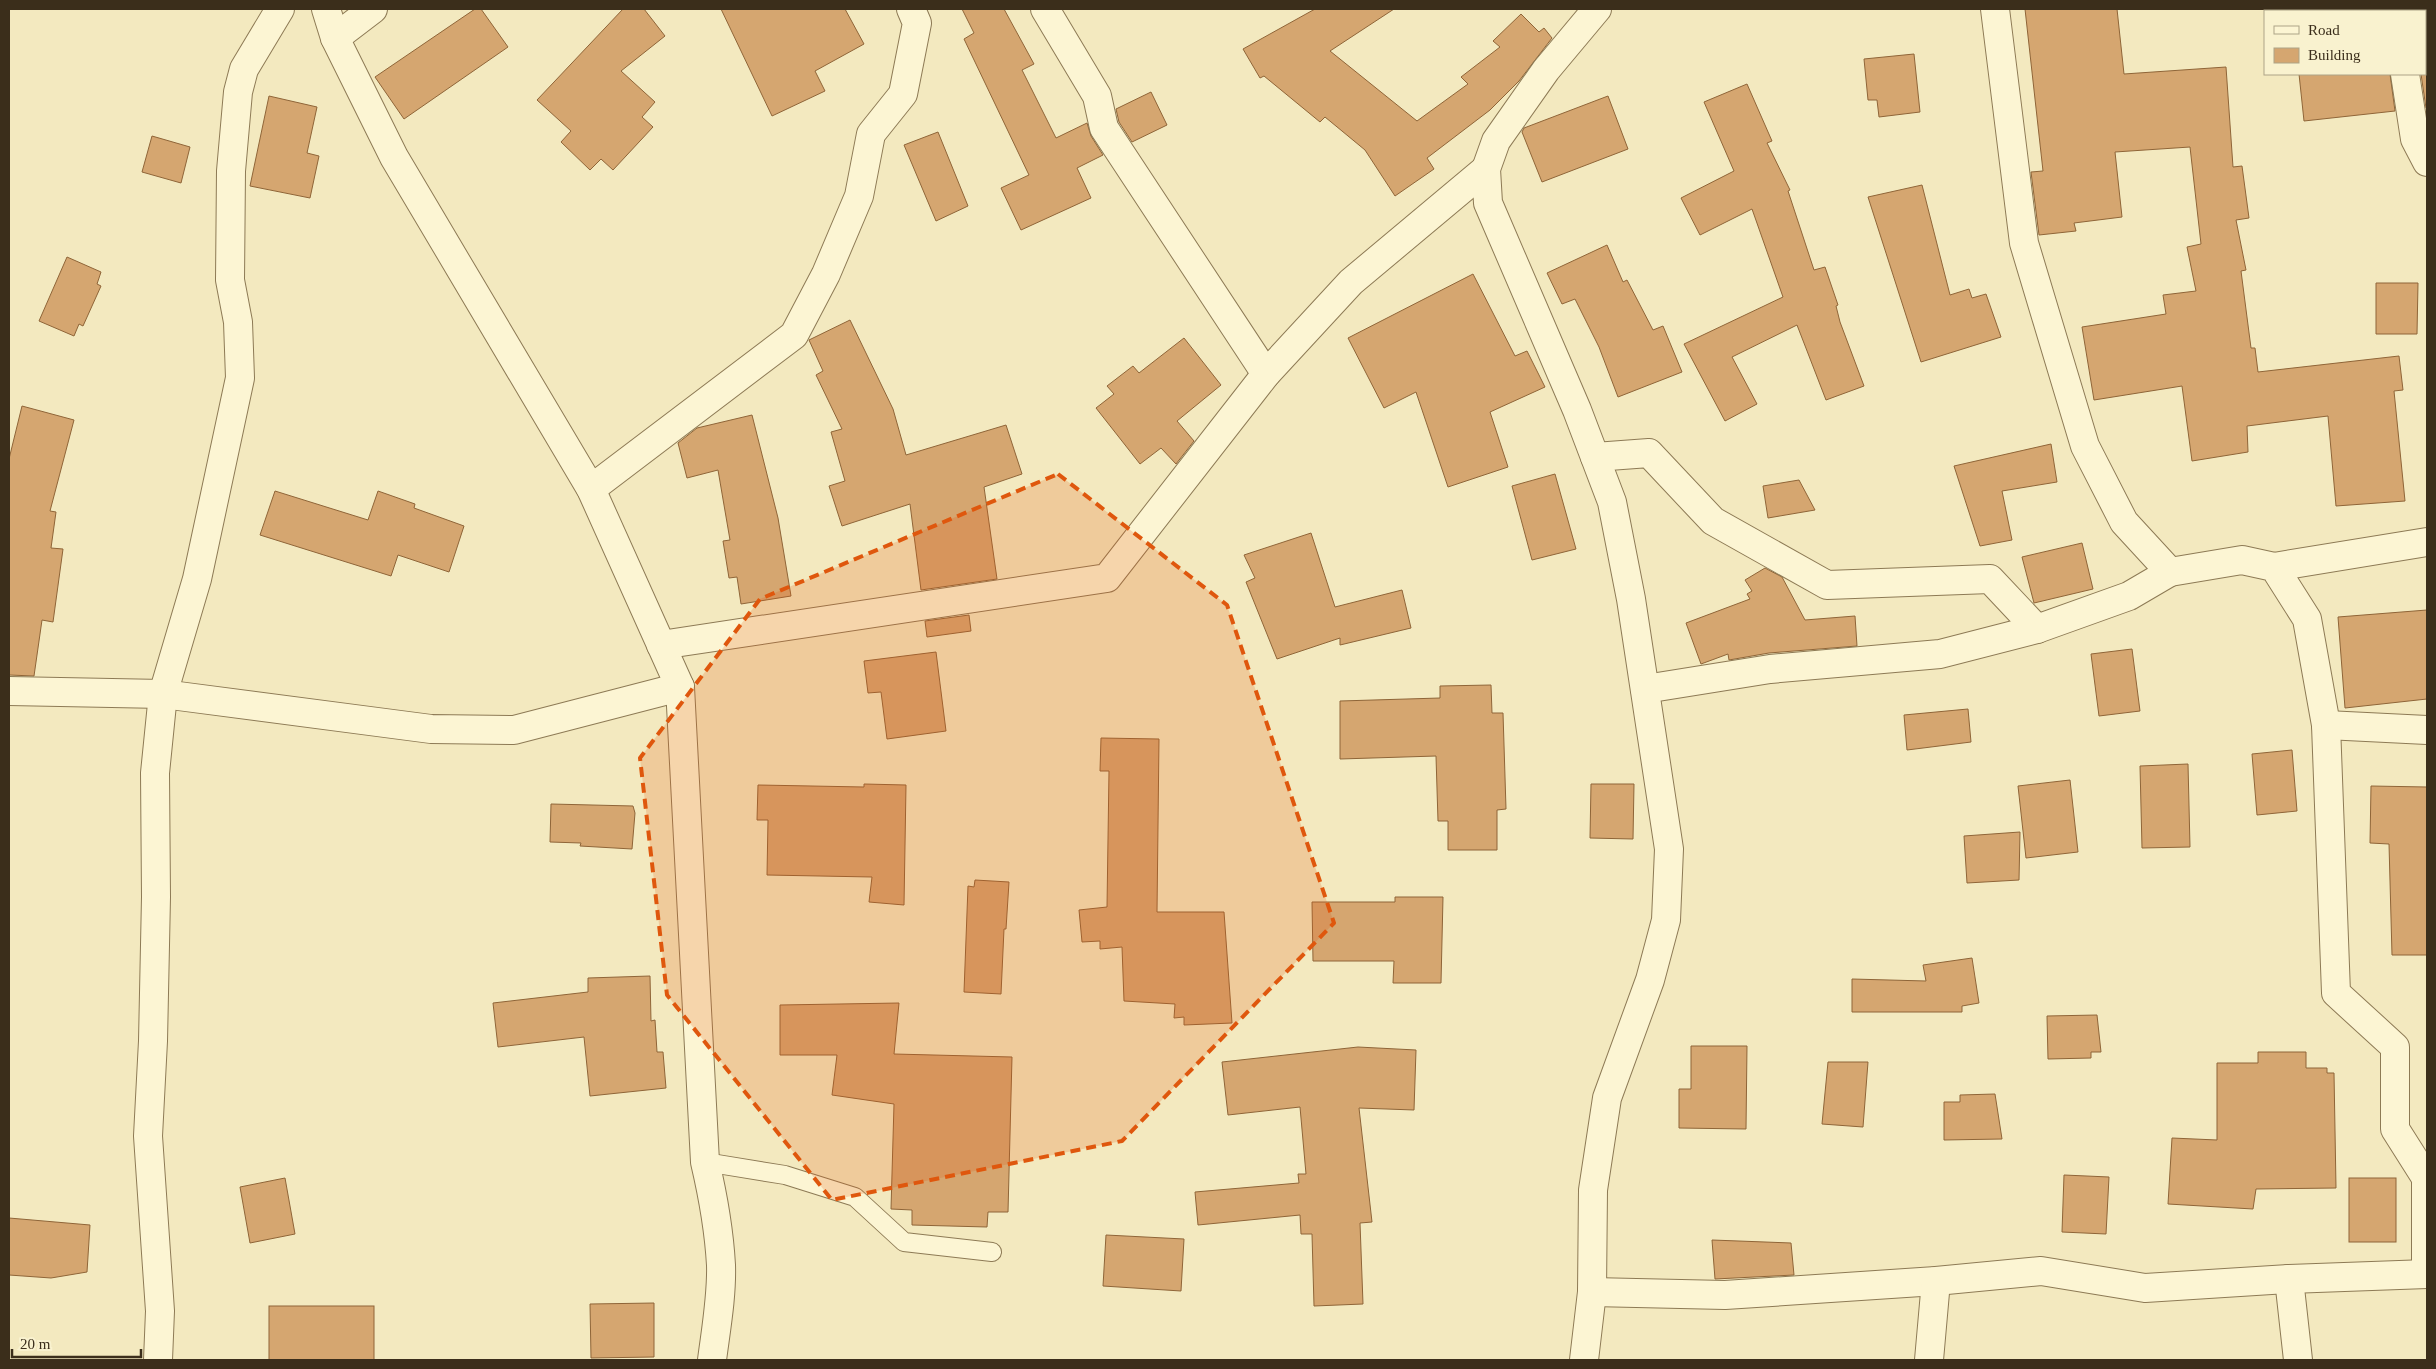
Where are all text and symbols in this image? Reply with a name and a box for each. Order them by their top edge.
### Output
legend [2264,10,2426,75]
text: Road [2308,22,2340,38]
text: Building [2308,47,2361,63]
scale bar [12,1326,141,1358]
text: 20 m [20,1336,51,1352]

